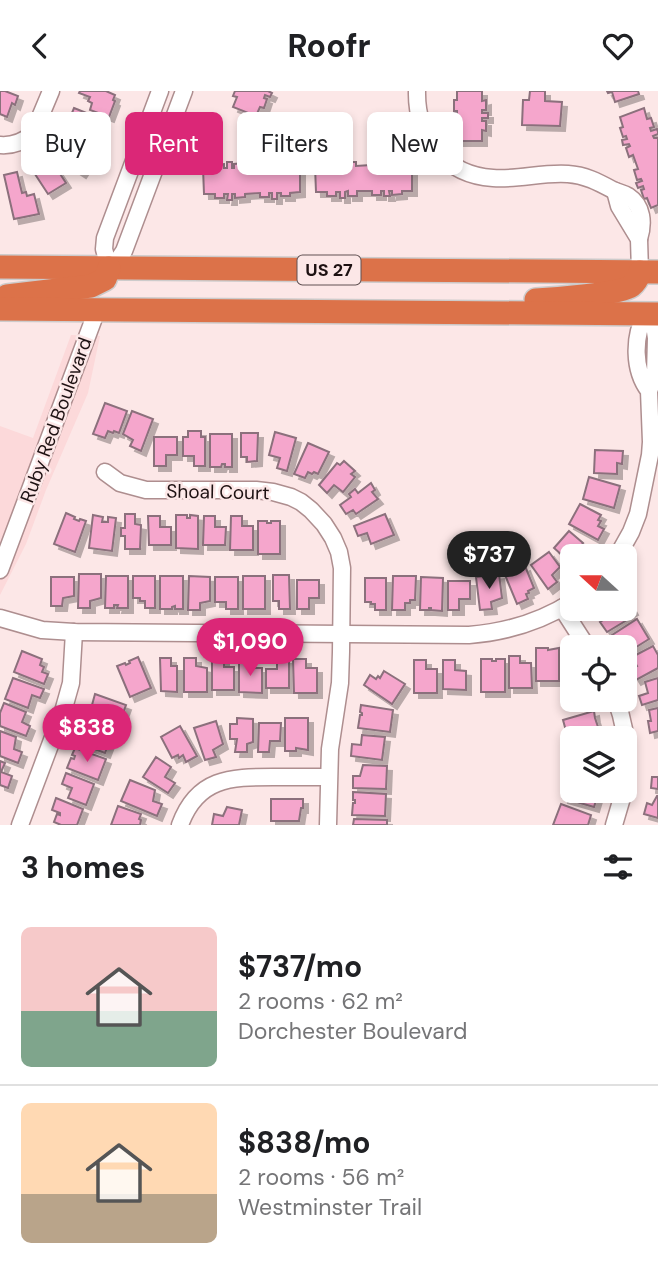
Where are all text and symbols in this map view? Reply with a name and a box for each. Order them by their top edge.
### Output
text: Roofr [287,25,371,67]
icon: back [21,27,59,65]
icon: heart [599,27,637,65]
chip: Buy [21,112,111,175]
chip: Rent [125,112,223,175]
chip: Filters [237,112,353,175]
chip: New [367,112,463,175]
road number: US 27 [298,255,360,285]
street label: Ruby Red Boulevard [14,334,98,506]
street label: Shoal Court [166,479,270,505]
pin: $737 [448,531,530,591]
text: $737 [463,539,515,569]
north arrow [560,544,637,621]
map controls [560,544,637,803]
pin: $1,090 [193,619,307,678]
text: $1,090 [213,626,287,656]
button: locate [560,635,637,712]
pin: $838 [46,705,128,764]
text: $838 [59,712,115,742]
button: layers [560,726,637,803]
text: 3 homes [21,848,145,887]
icon: filters [599,848,637,886]
text: $737/mo [238,947,362,986]
icon: home [77,955,161,1039]
text: 2 rooms · 62 m² [238,986,403,1016]
text: Dorchester Boulevard [238,1016,467,1046]
text: $838/mo [238,1123,371,1162]
icon: home [77,1131,161,1215]
text: 2 rooms · 56 m² [238,1162,404,1192]
text: Westminster Trail [238,1192,422,1222]

